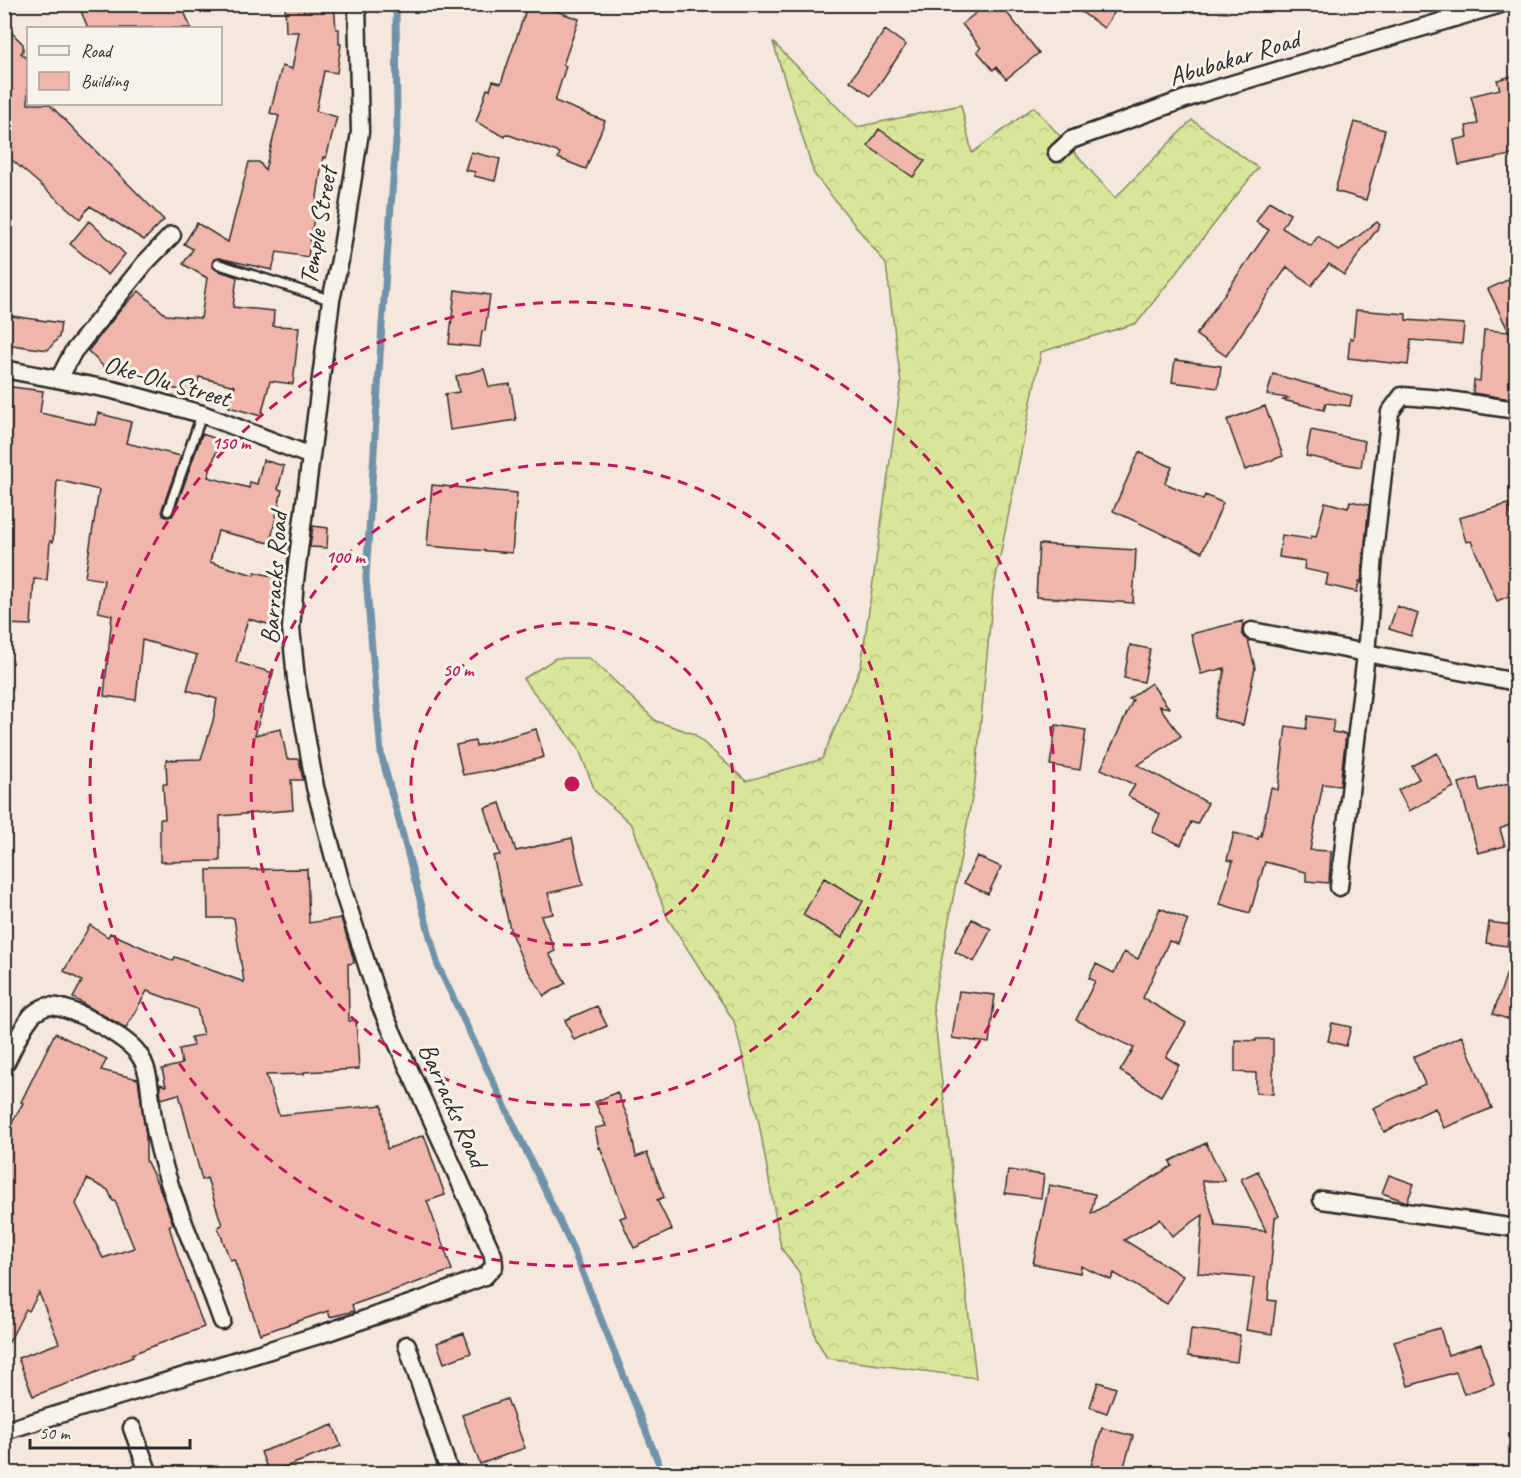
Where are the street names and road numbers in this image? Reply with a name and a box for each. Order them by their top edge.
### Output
street label: Abubakar Road [1165,21,1307,93]
street label: Temple Street [291,162,345,287]
street label: Oke-Olu Street [100,347,236,415]
street label: Barracks Road [253,507,295,645]
street label: Barracks Road [411,1038,497,1176]

